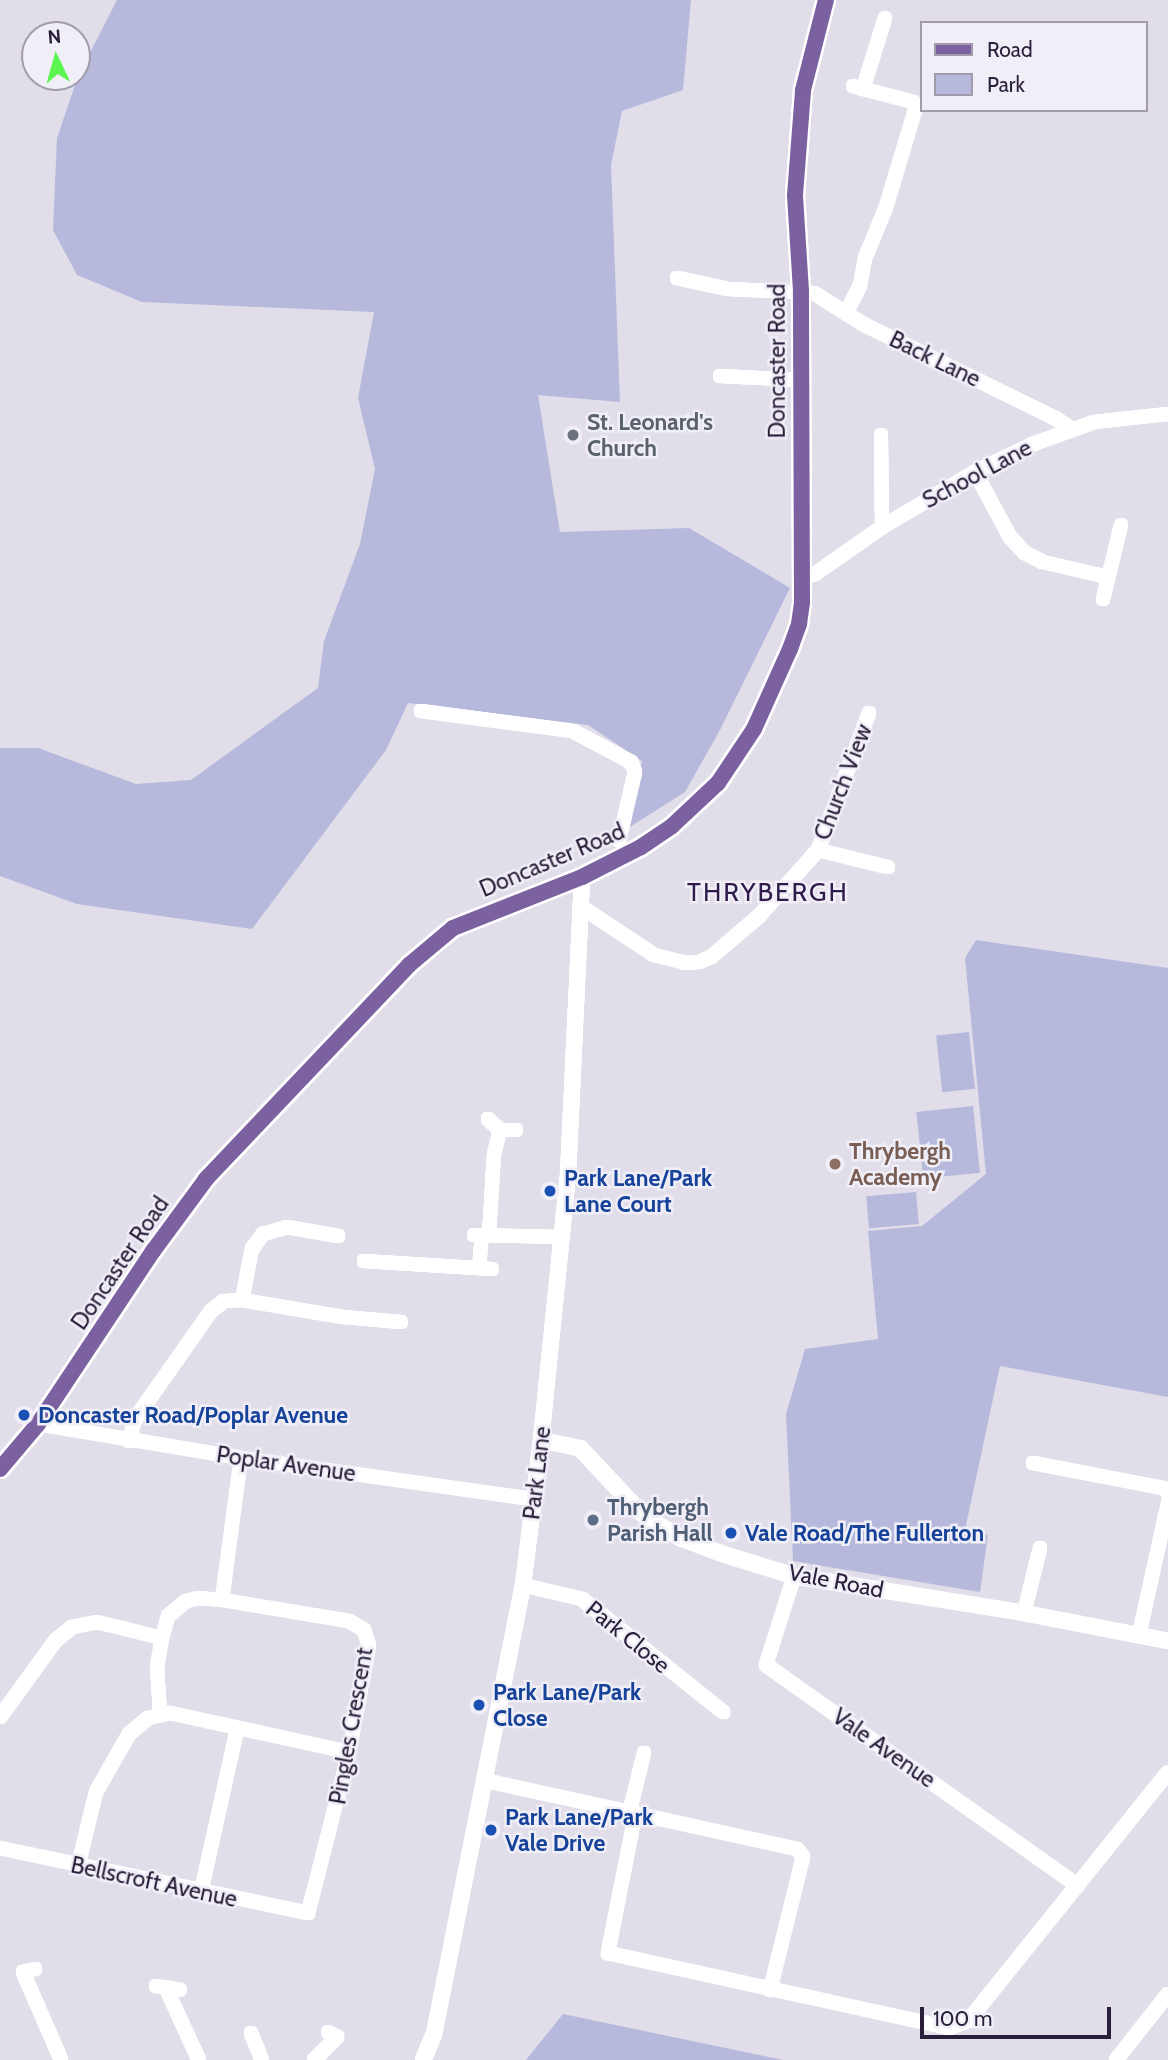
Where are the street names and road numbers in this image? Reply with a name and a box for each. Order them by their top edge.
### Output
street label: Doncaster Road [763,284,791,438]
street label: Back Lane [885,325,985,393]
street label: School Lane [918,434,1036,514]
street label: Church View [808,720,878,844]
street label: Doncaster Road [475,817,629,903]
street label: Doncaster Road [65,1191,175,1335]
street label: Park Lane [518,1425,556,1521]
street label: Poplar Avenue [215,1441,357,1487]
street label: Vale Road [786,1558,886,1604]
street label: Park Close [580,1595,676,1679]
street label: Pingles Crescent [324,1645,378,1807]
street label: Vale Avenue [827,1702,941,1794]
street label: Bellscroft Avenue [68,1851,240,1913]

